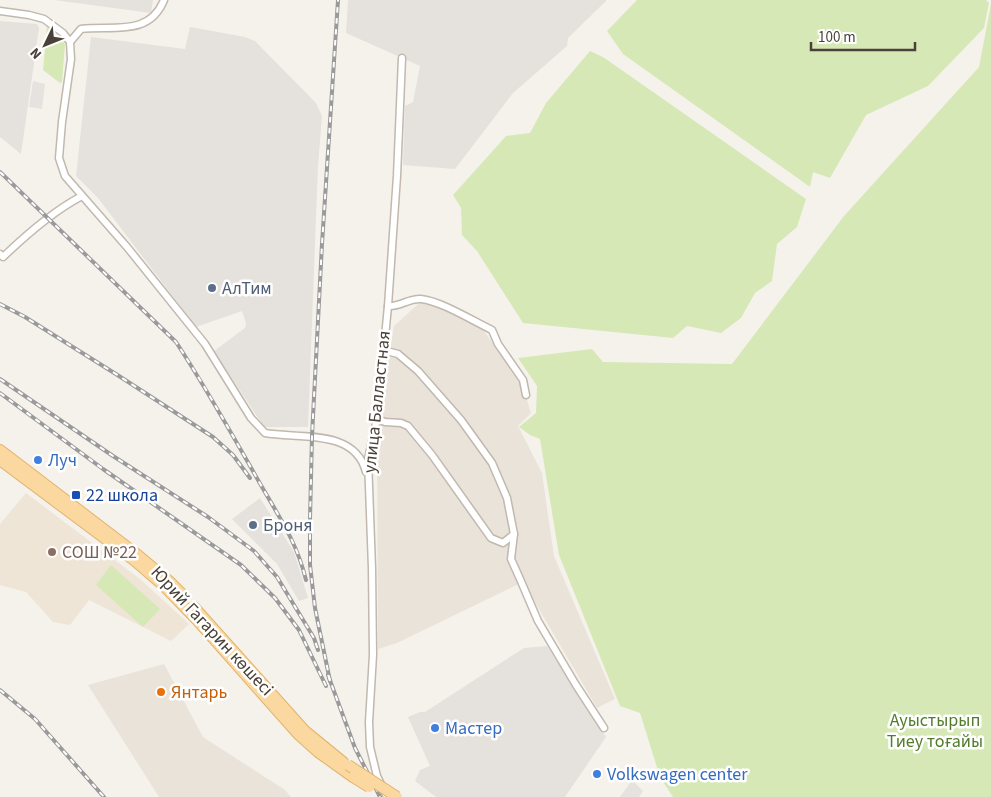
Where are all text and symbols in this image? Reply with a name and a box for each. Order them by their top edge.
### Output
north arrow [20,20,70,70]
scale bar [811,20,915,52]
text: 100 m [818,27,856,48]
text: N [26,43,47,63]
place label: АлТим [222,276,272,301]
marker: АлТим [206,282,218,294]
street label: улица Балластная [357,329,397,475]
place label: Луч [48,448,77,473]
marker: Луч [32,454,44,466]
place label: 22 школа [86,483,158,508]
marker: 22 школа [70,489,82,501]
place label: Броня [263,513,313,538]
marker: Броня [247,519,259,531]
place label: СОШ №22 [62,540,137,565]
marker: СОШ №22 [46,546,58,558]
street label: Юрий Гагарин көшесі [145,560,279,702]
place label: Янтарь [171,680,228,705]
marker: Янтарь [155,686,167,698]
park label: Ауыстырып Тиеу тоғайы [887,708,983,754]
place label: Мастер [445,716,502,741]
marker: Мастер [429,722,441,734]
place label: Volkswagen center [607,762,748,787]
marker: Volkswagen center [591,768,603,780]

